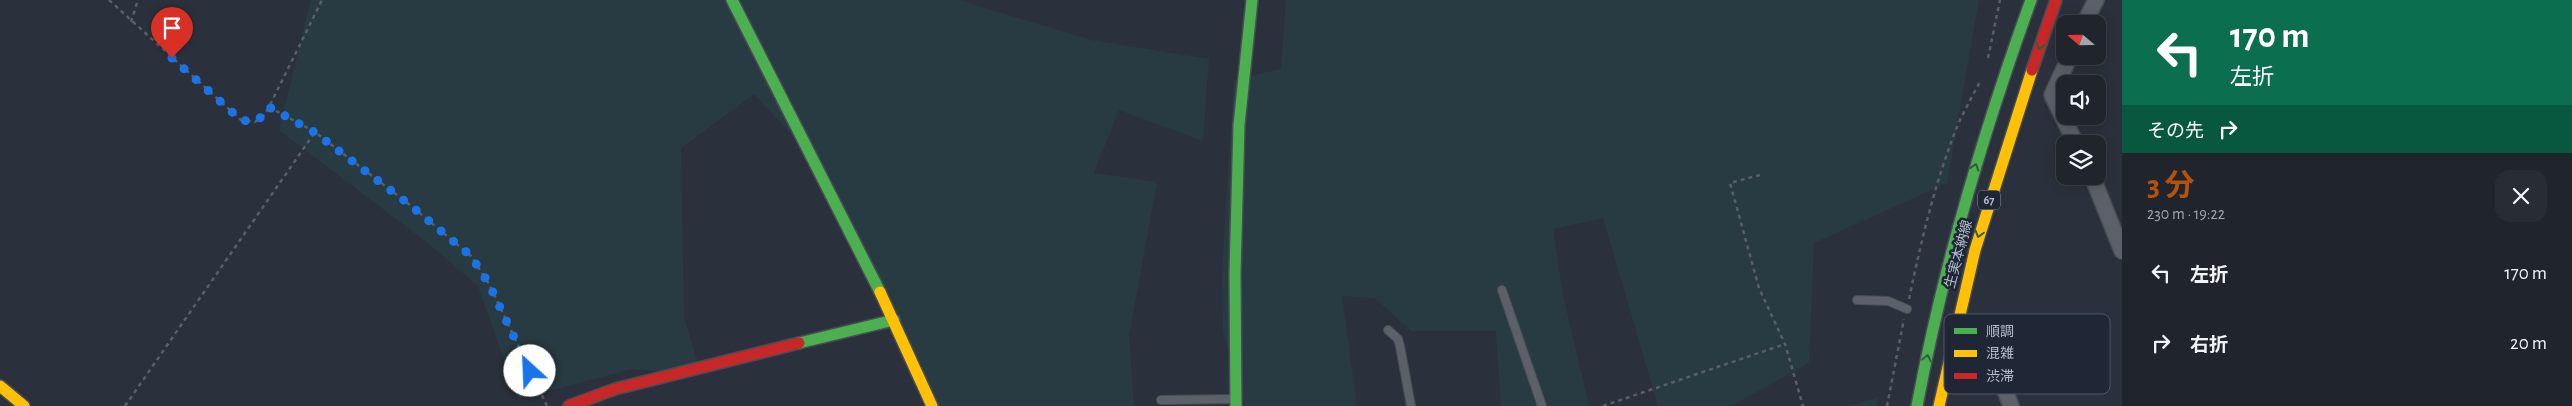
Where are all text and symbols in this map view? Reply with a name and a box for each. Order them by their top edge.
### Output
pin [151,7,193,58]
icon: arrive [158,14,186,42]
north arrow [2056,15,2106,65]
map controls [2056,15,2106,185]
text: 170 m [2230,19,2310,54]
icon: left [2147,20,2212,85]
one-way arrow [2036,41,2046,50]
text: 左折 [2230,66,2274,88]
button: sound [2056,75,2106,125]
icon: right [2214,115,2242,143]
text: その先 [2147,122,2204,141]
button: layers [2056,135,2106,185]
one-way arrow [1969,163,1979,171]
button: close [2495,170,2547,222]
text: 3 分 [2147,171,2194,201]
road number: 67 [1978,190,2000,210]
text: 230 m · 19:22 [2147,206,2225,222]
street label: 生実本納線 [1942,218,1975,290]
one-way arrow [1974,229,1985,238]
icon: left [2147,259,2175,287]
text: 170 m [2504,264,2547,283]
text: 左折 [2190,266,2228,285]
legend [1944,314,2110,394]
text: 順調 [1986,325,2014,339]
icon: right [2147,329,2175,357]
text: 20 m [2510,334,2547,353]
text: 右折 [2190,336,2228,355]
position arrow [503,344,555,396]
text: 混雑 [1986,345,2014,361]
one-way arrow [1921,354,1932,363]
text: 渋滞 [1986,369,2014,384]

